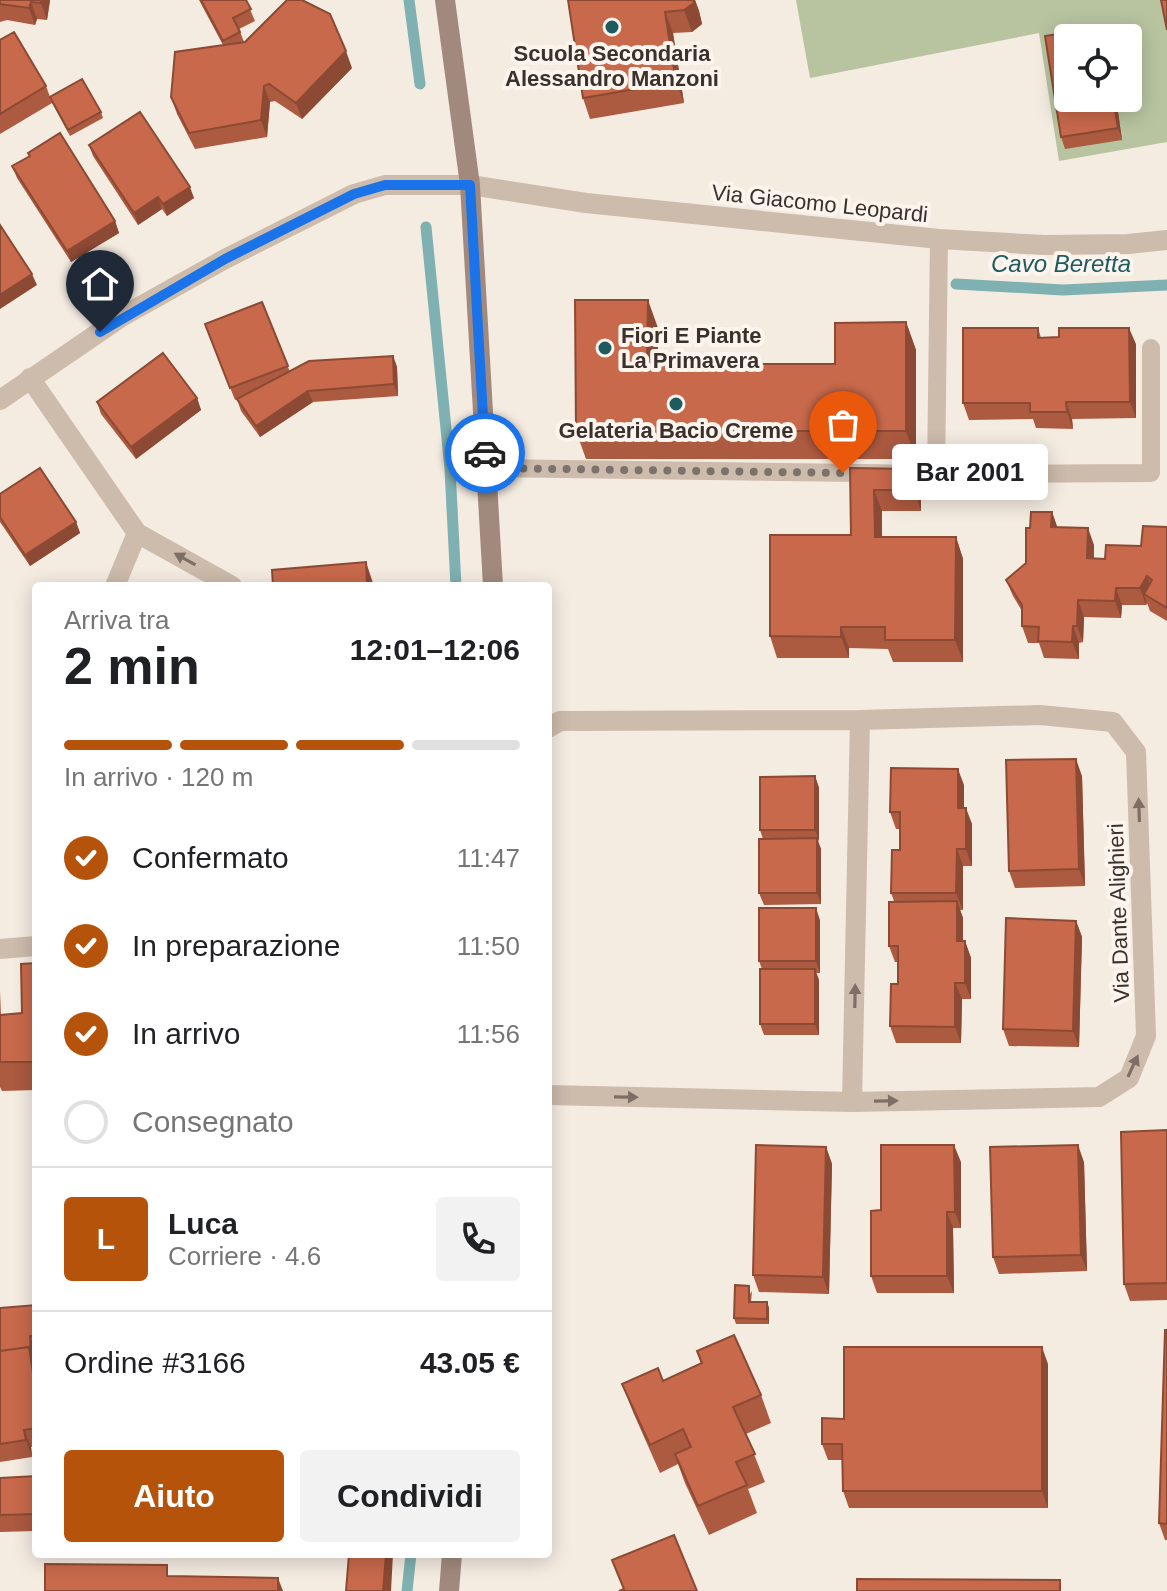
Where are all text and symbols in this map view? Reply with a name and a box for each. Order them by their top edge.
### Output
marker: Scuola Secondaria Alessandro Manzoni [603,18,621,36]
map controls [1054,24,1142,112]
button: locate [1054,24,1142,112]
place label: Scuola Secondaria Alessandro Manzoni [505,41,719,91]
street label: Via Giacomo Leopardi [711,180,929,227]
pin [66,250,134,332]
water label: Cavo Beretta [991,250,1131,277]
icon: home [78,262,122,306]
place label: Fiori E Piante La Primavera [621,323,762,373]
marker: Fiori E Piante La Primavera [596,339,614,357]
pin [809,391,877,473]
marker: Gelateria Bacio Creme [667,395,685,413]
icon: bag [821,403,865,447]
courier [445,413,525,493]
place label: Gelateria Bacio Creme [559,418,793,443]
icon: car [463,431,507,475]
callout: Bar 2001 [891,445,1047,501]
text: Bar 2001 [916,457,1024,487]
one-way arrow [174,552,197,566]
text: Arriva tra [64,605,169,635]
text: 12:01–12:06 [350,633,520,666]
text: 2 min [64,637,200,695]
text: In arrivo · 120 m [64,762,253,792]
one-way arrow [1133,797,1146,822]
street label: Via Dante Alighieri [1103,823,1134,1003]
icon: check [64,836,108,880]
text: Confermato [132,841,289,874]
text: 11:47 [457,843,520,873]
icon: check [64,924,108,968]
text: In preparazione [132,929,340,962]
text: 11:50 [457,931,520,961]
one-way arrow [849,983,861,1008]
icon: check [64,1012,108,1056]
text: In arrivo [132,1017,240,1050]
text: 11:56 [457,1019,520,1049]
one-way arrow [1126,1055,1139,1078]
one-way arrow [614,1091,639,1103]
one-way arrow [874,1095,899,1107]
text: Consegnato [132,1105,294,1138]
button: phone [436,1197,520,1281]
text: Luca [168,1207,238,1240]
text: L [97,1222,115,1255]
text: Corriere · 4.6 [168,1241,321,1271]
text: Ordine #3166 [64,1346,246,1379]
text: 43.05 € [420,1346,520,1379]
button: Aiuto [64,1450,284,1542]
button: Condividi [300,1450,520,1542]

